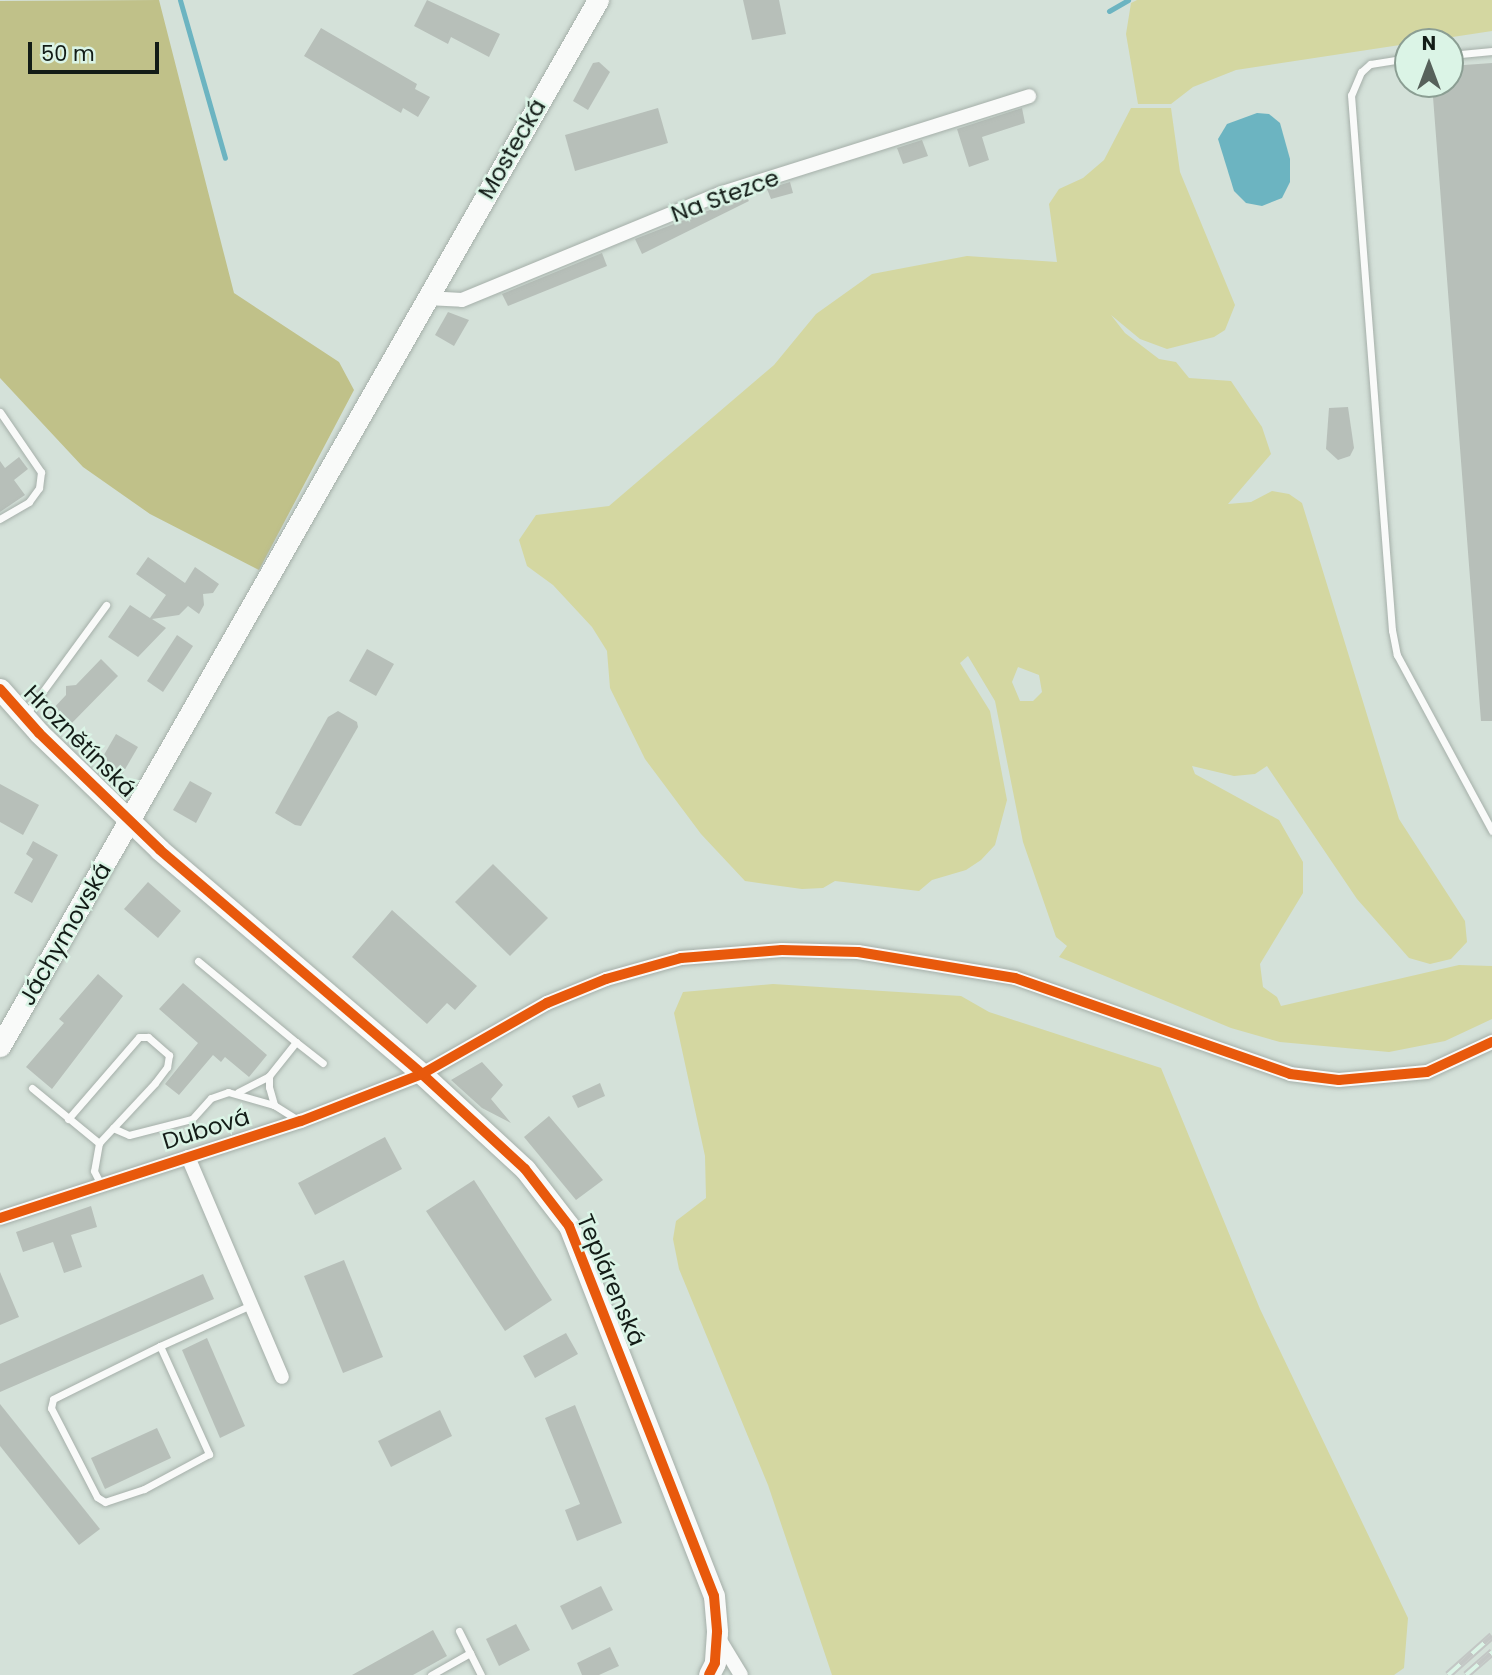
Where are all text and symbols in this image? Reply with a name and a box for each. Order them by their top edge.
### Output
scale bar [32,28,163,72]
north arrow [1394,28,1464,98]
text: N [1422,30,1436,57]
text: 50 m [41,39,95,68]
street label: Mostecká [472,94,552,204]
street label: Na Stezce [667,164,783,228]
street label: Hroznětínská [18,679,142,803]
street label: Jáchymovská [13,858,117,1010]
street label: Dubová [159,1103,253,1155]
street label: Teplárenská [571,1210,651,1350]

